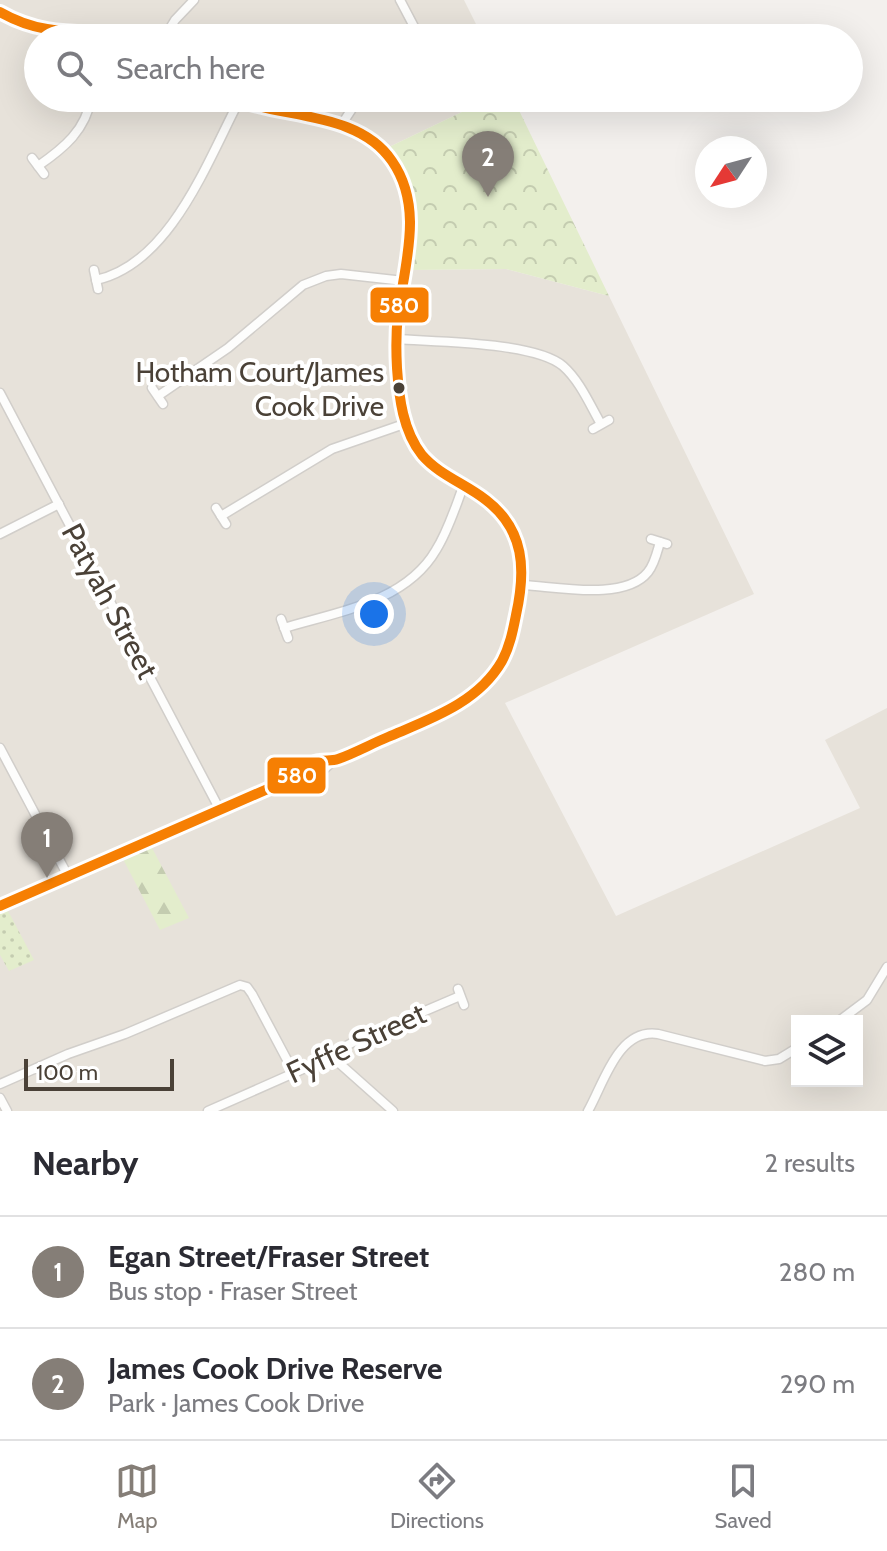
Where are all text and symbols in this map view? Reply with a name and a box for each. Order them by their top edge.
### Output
search box [24,24,863,112]
icon: search [52,46,96,90]
text: Search here [116,50,265,87]
pin: 2 [462,131,514,197]
north arrow [695,136,767,208]
line badge: 580 [369,286,430,324]
text: 580 [379,292,419,319]
place label: Hotham Court/James Cook Drive [135,355,384,423]
marker: Hotham Court/James Cook Drive [391,380,407,396]
street label: Patyah Street [54,517,166,685]
your location [354,594,394,634]
line badge: 580 [266,756,327,795]
text: 580 [277,762,317,789]
pin: 1 [21,812,73,878]
street label: Fyffe Street [280,995,432,1091]
map controls [791,1015,863,1087]
button: layers [791,1015,863,1087]
scale bar [24,1055,174,1091]
text: 100 m [36,1059,98,1086]
text: Nearby [32,1142,139,1184]
text: 2 results [764,1147,855,1179]
text: Egan Street/Fraser Street [108,1238,429,1275]
text: 1 [53,1256,63,1288]
text: 280 m [779,1256,855,1288]
text: Bus stop · Fraser Street [108,1275,358,1307]
text: James Cook Drive Reserve [108,1350,443,1387]
text: 2 [51,1368,65,1400]
text: 290 m [780,1368,855,1400]
text: Park · James Cook Drive [108,1387,364,1419]
tab: Map [115,1459,159,1534]
tab: Directions [390,1459,484,1534]
tab: Saved [715,1459,772,1534]

